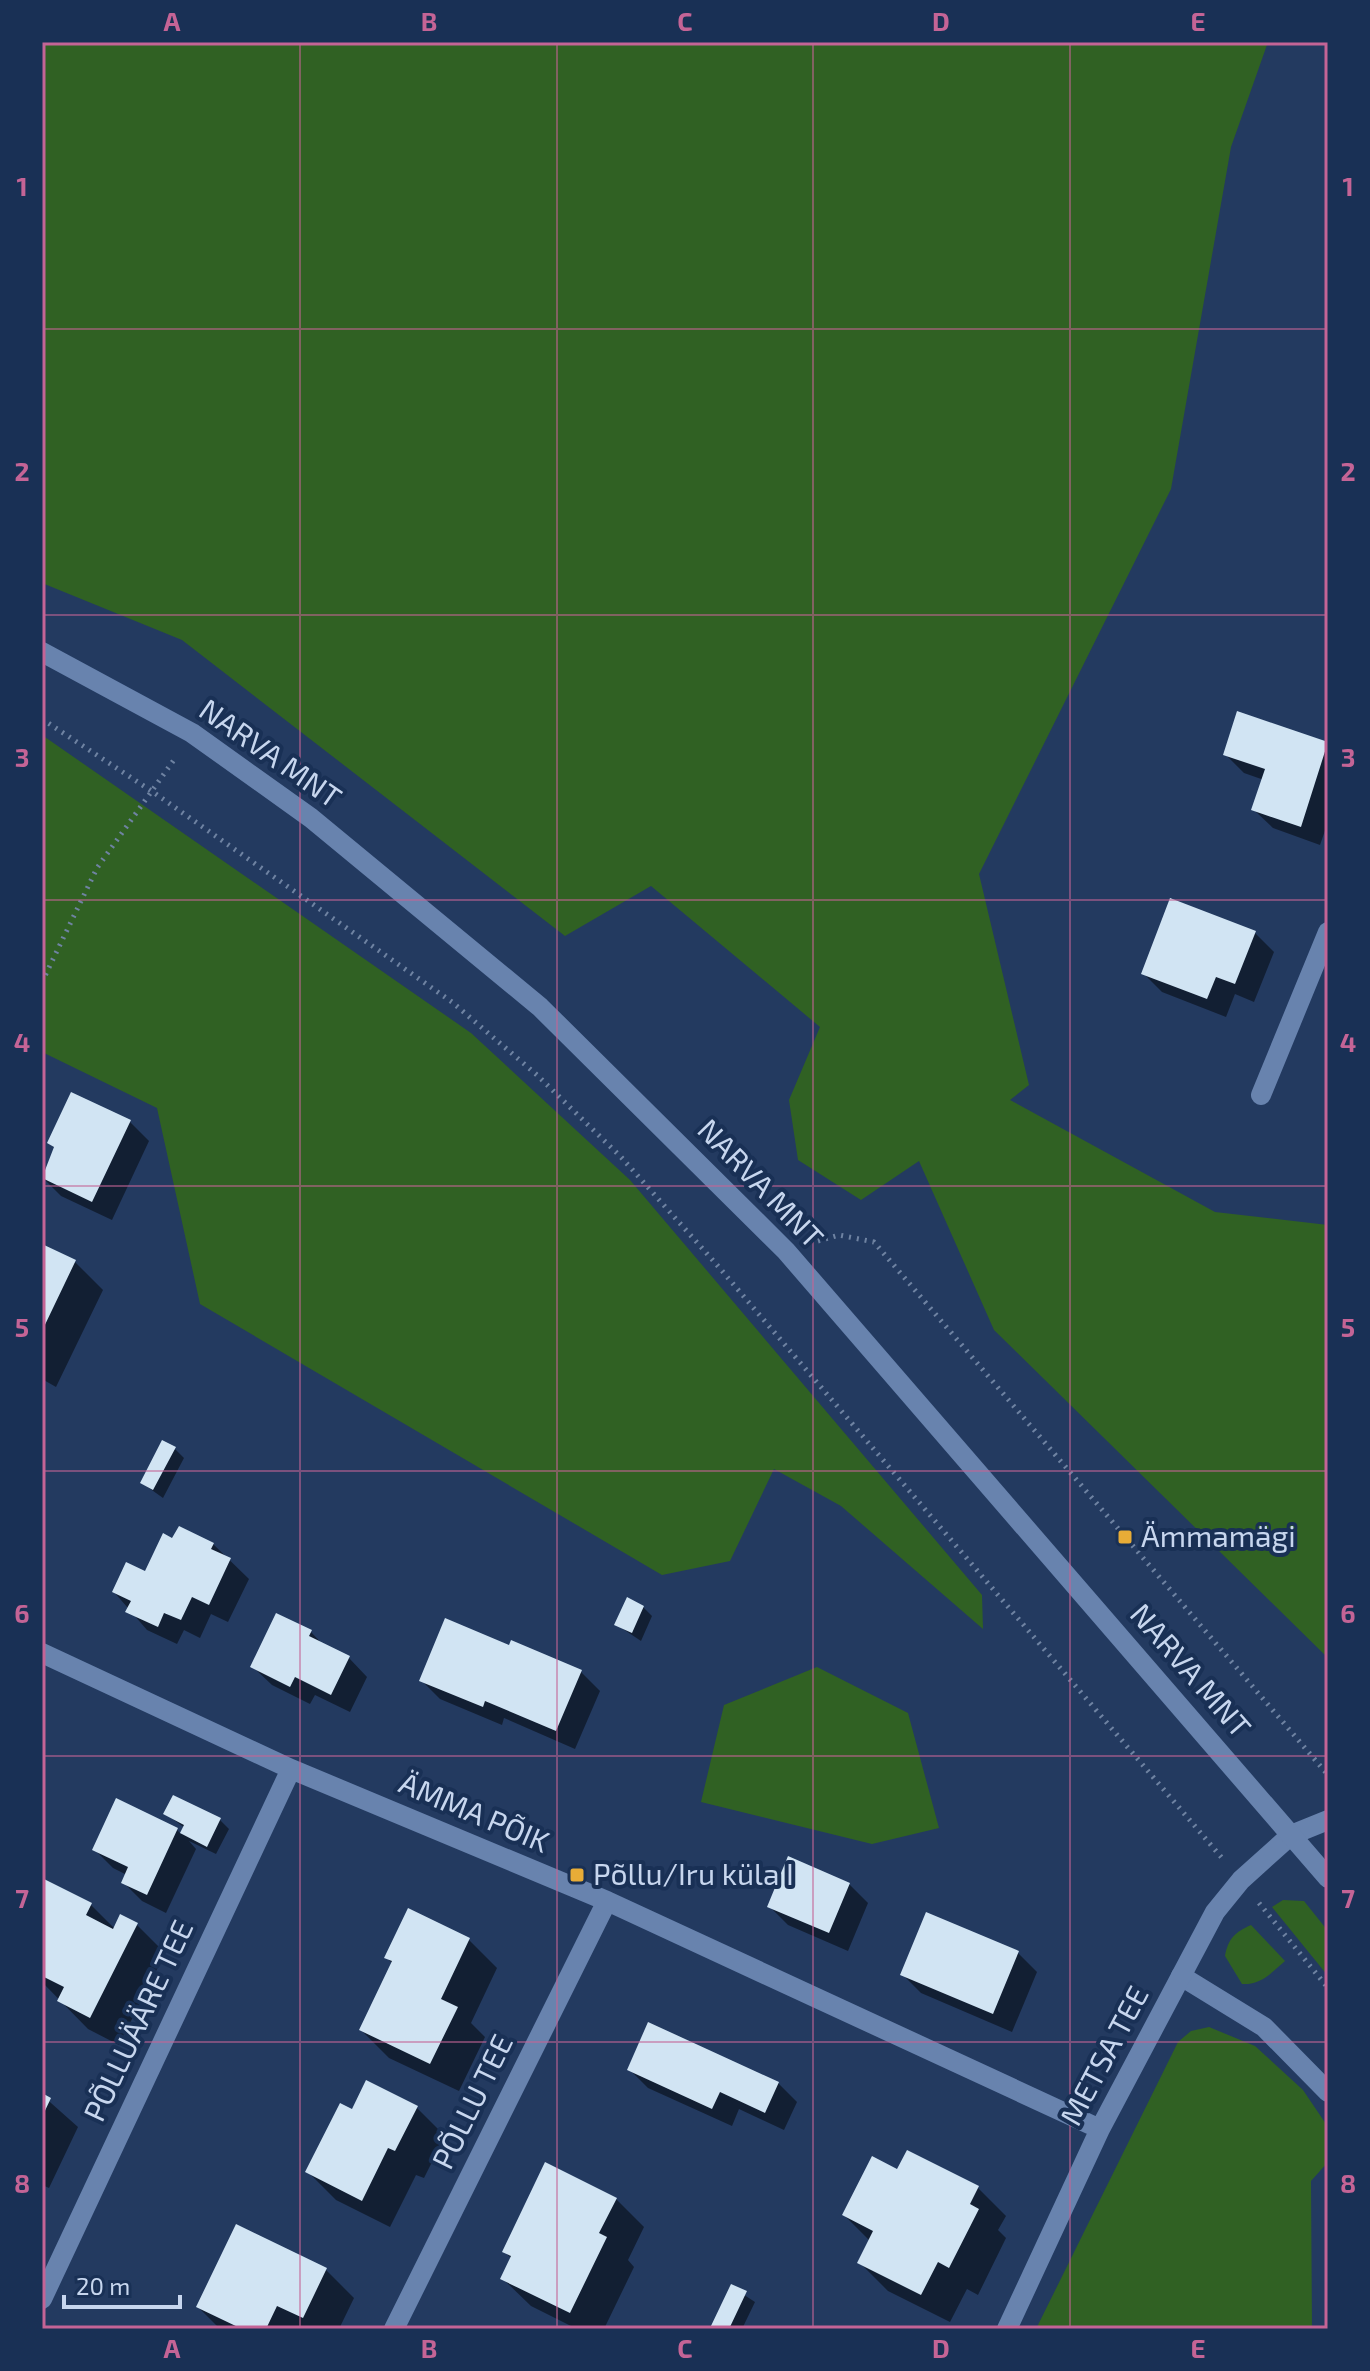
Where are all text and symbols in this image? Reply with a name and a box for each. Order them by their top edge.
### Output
text: A [164,5,181,36]
text: B [421,5,437,36]
text: C [677,5,693,36]
text: D [932,5,950,36]
text: E [1190,5,1206,36]
text: 1 [16,170,28,201]
text: 1 [1342,170,1354,201]
text: 2 [14,455,30,486]
text: 2 [1340,455,1356,486]
street label: NARVA MNT [193,690,349,814]
text: 3 [15,741,29,772]
text: 3 [1341,741,1355,772]
text: 4 [14,1026,30,1057]
text: 4 [1340,1026,1356,1057]
street label: NARVA MNT [691,1111,832,1254]
text: 5 [15,1311,29,1342]
text: 5 [1341,1311,1355,1342]
place label: Ämmamägi [1141,1517,1296,1553]
marker: Ämmamägi [1116,1528,1134,1546]
street label: NARVA MNT [1124,1596,1259,1744]
text: 6 [14,1597,30,1628]
text: 6 [1340,1597,1356,1628]
street label: ÄMMA PÕIK [394,1763,555,1859]
place label: Põllu/Iru küla I [593,1855,794,1891]
marker: Põllu/Iru küla I [568,1866,586,1884]
text: 7 [15,1882,29,1913]
text: 7 [1341,1882,1355,1913]
street label: PÕLLUÄÄRE TEE [75,1914,199,2126]
street label: METSA TEE [1052,1979,1155,2131]
street label: PÕLLU TEE [423,2028,519,2174]
text: 8 [14,2167,30,2198]
text: 8 [1340,2167,1356,2198]
scale bar [64,2259,180,2309]
text: 20 m [76,2271,130,2300]
text: A [164,2332,181,2363]
text: B [421,2332,437,2363]
text: C [677,2332,693,2363]
text: D [932,2332,950,2363]
text: E [1190,2332,1206,2363]

